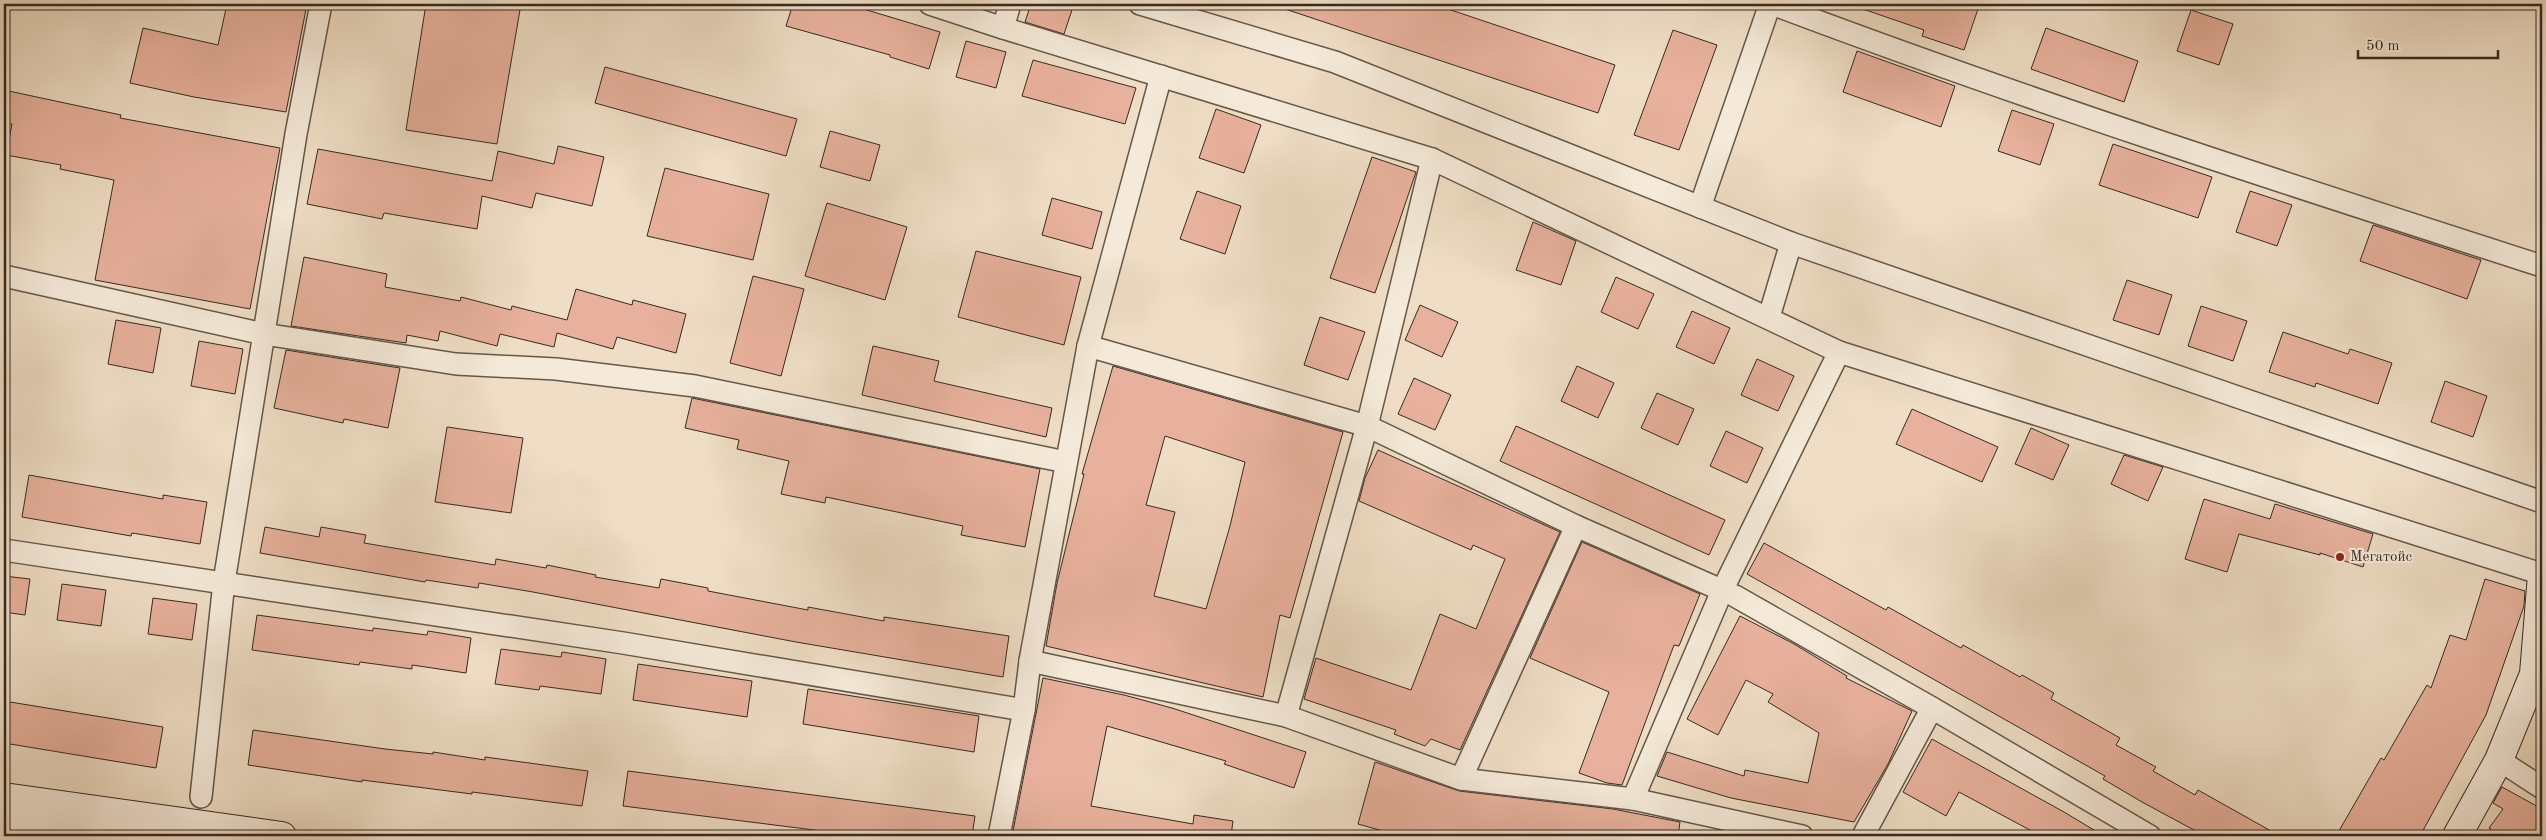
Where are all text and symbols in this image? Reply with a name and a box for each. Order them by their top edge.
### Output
scale bar [2358,28,2498,60]
text: 50 m [2366,39,2400,54]
place label: Мегатойс [2350,550,2413,565]
marker: Мегатойс [2334,551,2346,563]

